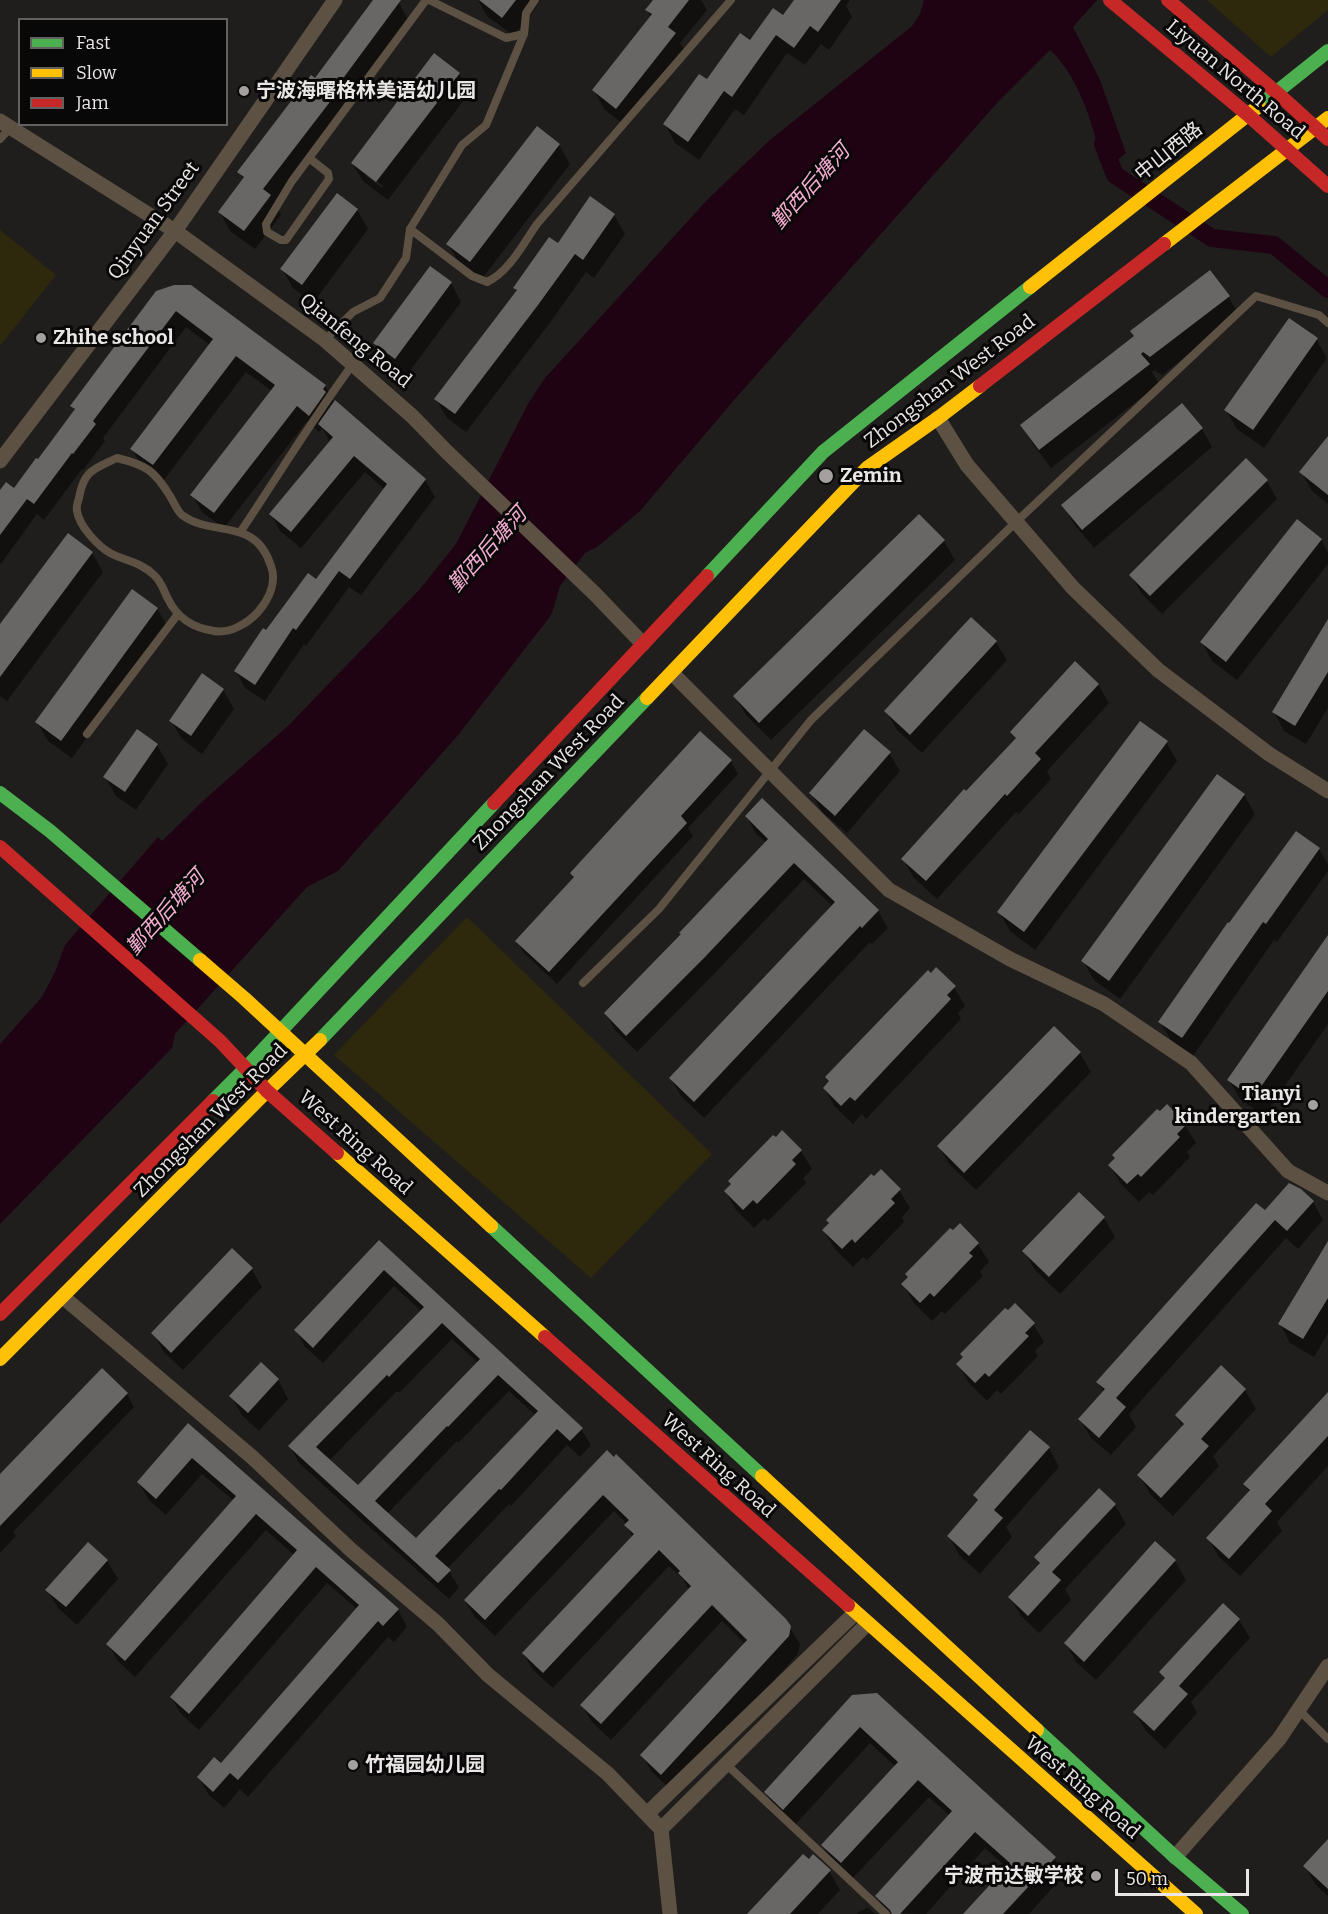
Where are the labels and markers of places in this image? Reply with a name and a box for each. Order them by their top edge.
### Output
place label: 宁波海曙格林美语幼儿园 [256,79,476,103]
marker: 宁波海曙格林美语幼儿园 [237,84,251,98]
place label: Zhihe school [53,326,174,350]
marker: Zhihe school [34,331,48,345]
place label: Zemin [840,464,902,488]
marker: Zemin [817,467,835,485]
place label: Tianyi kindergarten [1175,1082,1301,1129]
marker: Tianyi kindergarten [1306,1098,1320,1112]
place label: 竹福园幼儿园 [365,1753,485,1777]
marker: 竹福园幼儿园 [346,1758,360,1772]
place label: 宁波市达敏学校 [944,1864,1084,1888]
marker: 宁波市达敏学校 [1089,1869,1103,1883]

